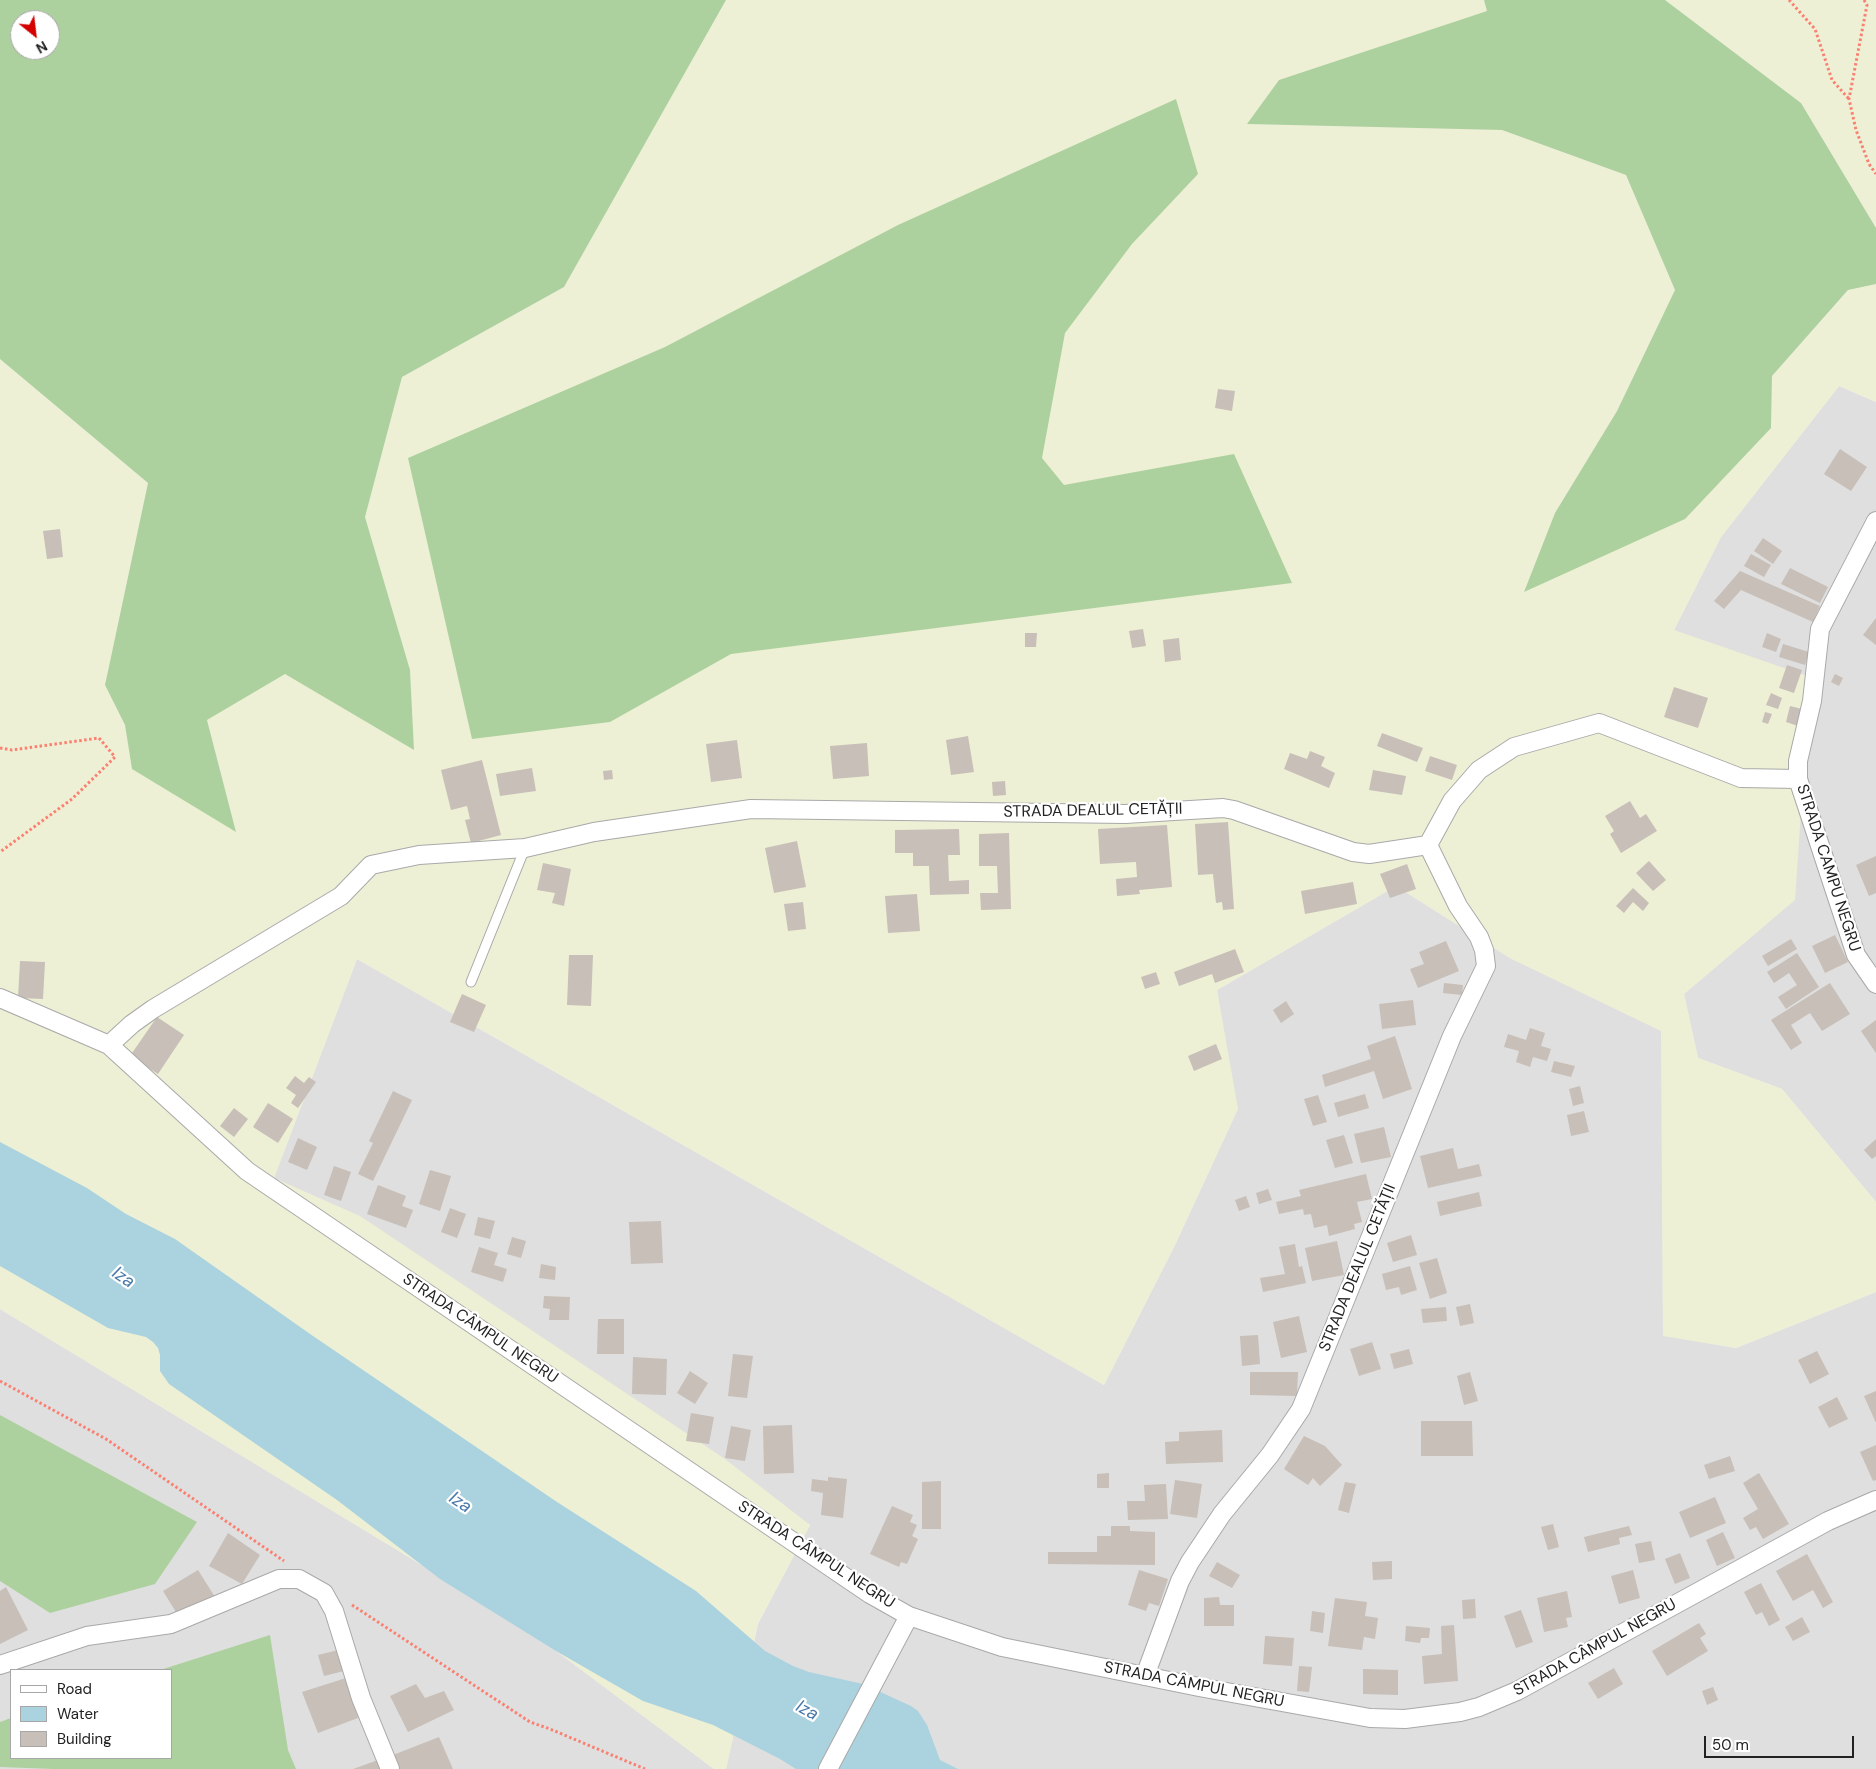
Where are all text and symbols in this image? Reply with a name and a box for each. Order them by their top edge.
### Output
north arrow [10,10,60,60]
text: N [33,37,51,58]
street label: STRADA CAMPU NEGRU [1792,782,1864,954]
street label: STRADA DEALUL CETĂȚII [1003,800,1183,822]
street label: STRADA DEALUL CETĂȚII [1316,1181,1400,1355]
water label: Iza [108,1263,138,1293]
street label: STRADA CÂMPUL NEGRU [399,1270,561,1388]
water label: Iza [445,1488,475,1518]
street label: STRADA CÂMPUL NEGRU [734,1497,898,1613]
street label: STRADA CÂMPUL NEGRU [1510,1595,1680,1701]
street label: STRADA CÂMPUL NEGRU [1102,1658,1286,1712]
legend [10,1669,172,1759]
text: Road [57,1679,92,1699]
water label: Iza [792,1696,822,1726]
text: Water [57,1704,98,1724]
scale bar [1706,1726,1856,1758]
text: Building [57,1729,112,1749]
text: 50 m [1712,1735,1749,1755]

